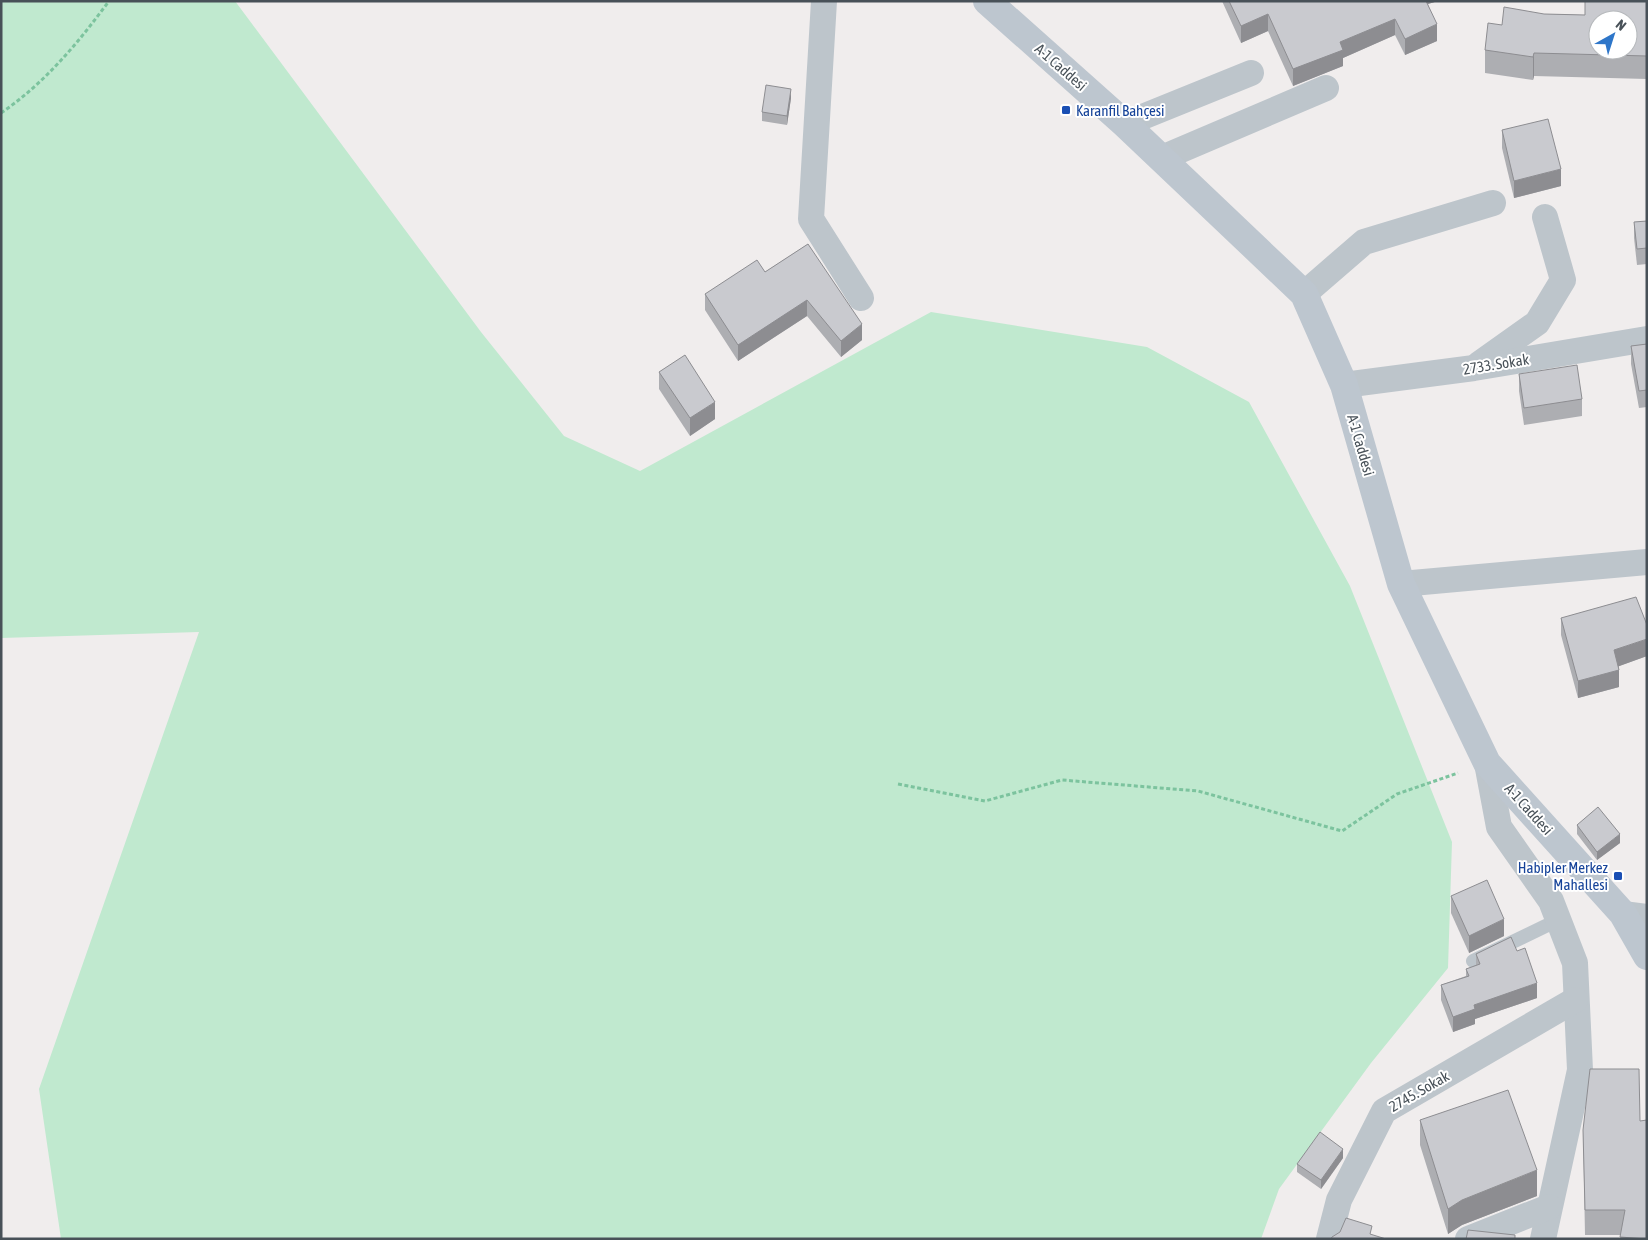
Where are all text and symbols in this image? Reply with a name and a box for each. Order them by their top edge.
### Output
north arrow [1588,10,1638,60]
text: N [1613,16,1629,34]
street label: A-1 Caddesi [1032,40,1090,94]
place label: Karanfil Bahçesi [1076,102,1165,119]
marker: Karanfil Bahçesi [1060,104,1072,116]
street label: 2733. Sokak [1462,350,1531,378]
street label: A-1 Caddesi [1344,412,1378,478]
street label: A-1 Caddesi [1502,780,1556,838]
place label: Habipler Merkez Mahallesi [1518,859,1609,893]
marker: Habipler Merkez Mahallesi [1612,870,1624,882]
street label: 2745. Sokak [1386,1067,1452,1115]

